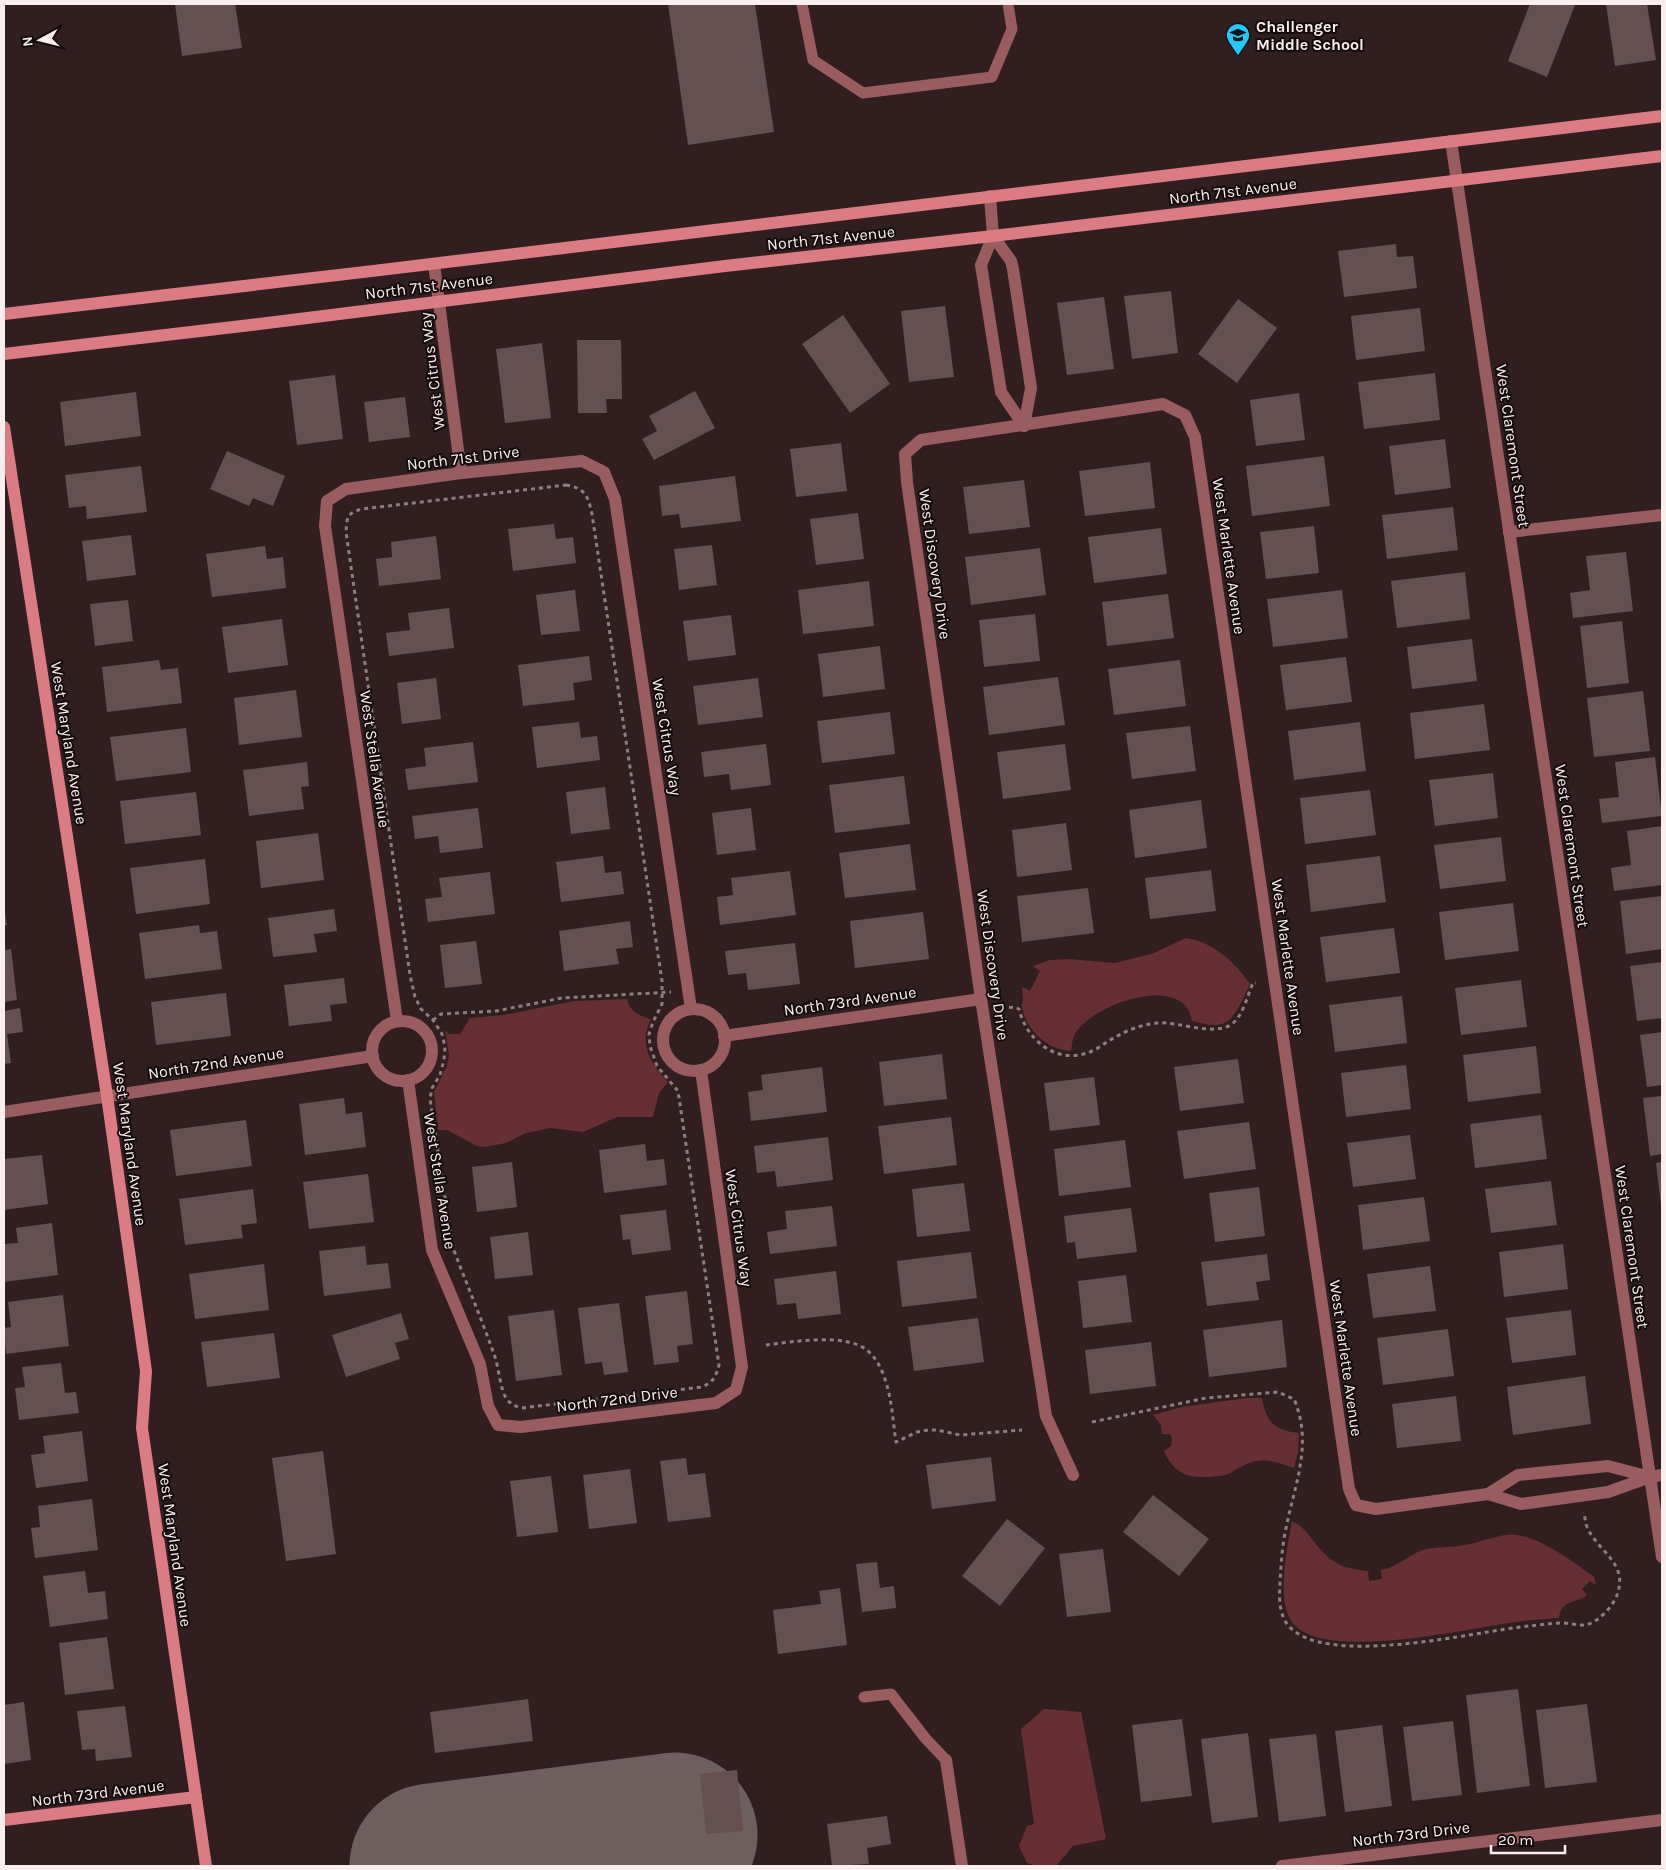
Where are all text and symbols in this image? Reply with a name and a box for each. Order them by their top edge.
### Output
north arrow [15,15,65,65]
place label: Challenger Middle School [1256,17,1364,54]
school or university icon: Challenger Middle School [1225,22,1251,56]
text: N [19,36,37,48]
street label: North 71st Avenue [1168,174,1298,208]
street label: North 71st Avenue [766,222,896,254]
street label: North 71st Avenue [364,269,494,303]
street label: West Citrus Way [415,310,449,431]
street label: West Claremont Street [1492,363,1534,529]
street label: North 71st Drive [406,442,520,474]
street label: West Marlette Avenue [1209,477,1249,635]
street label: West Discovery Drive [915,488,955,640]
street label: West Maryland Avenue [47,660,91,826]
street label: West Citrus Way [648,677,686,798]
street label: West Stella Avenue [356,689,394,829]
street label: West Claremont Street [1551,763,1593,929]
street label: West Marlette Avenue [1268,878,1308,1036]
street label: West Discovery Drive [973,889,1013,1041]
street label: North 73rd Avenue [783,982,917,1020]
street label: North 72nd Avenue [147,1043,285,1083]
street label: West Maryland Avenue [109,1061,151,1227]
street label: West Stella Avenue [420,1111,460,1251]
street label: West Claremont Street [1611,1164,1653,1330]
street label: West Citrus Way [721,1168,757,1289]
street label: West Marlette Avenue [1326,1279,1366,1437]
street label: North 72nd Drive [555,1382,679,1416]
street label: West Maryland Avenue [154,1462,196,1628]
street label: North 73rd Avenue [31,1775,165,1811]
street label: North 73rd Drive [1351,1817,1471,1851]
scale bar [1491,1822,1565,1854]
text: 20 m [1498,1831,1533,1849]

